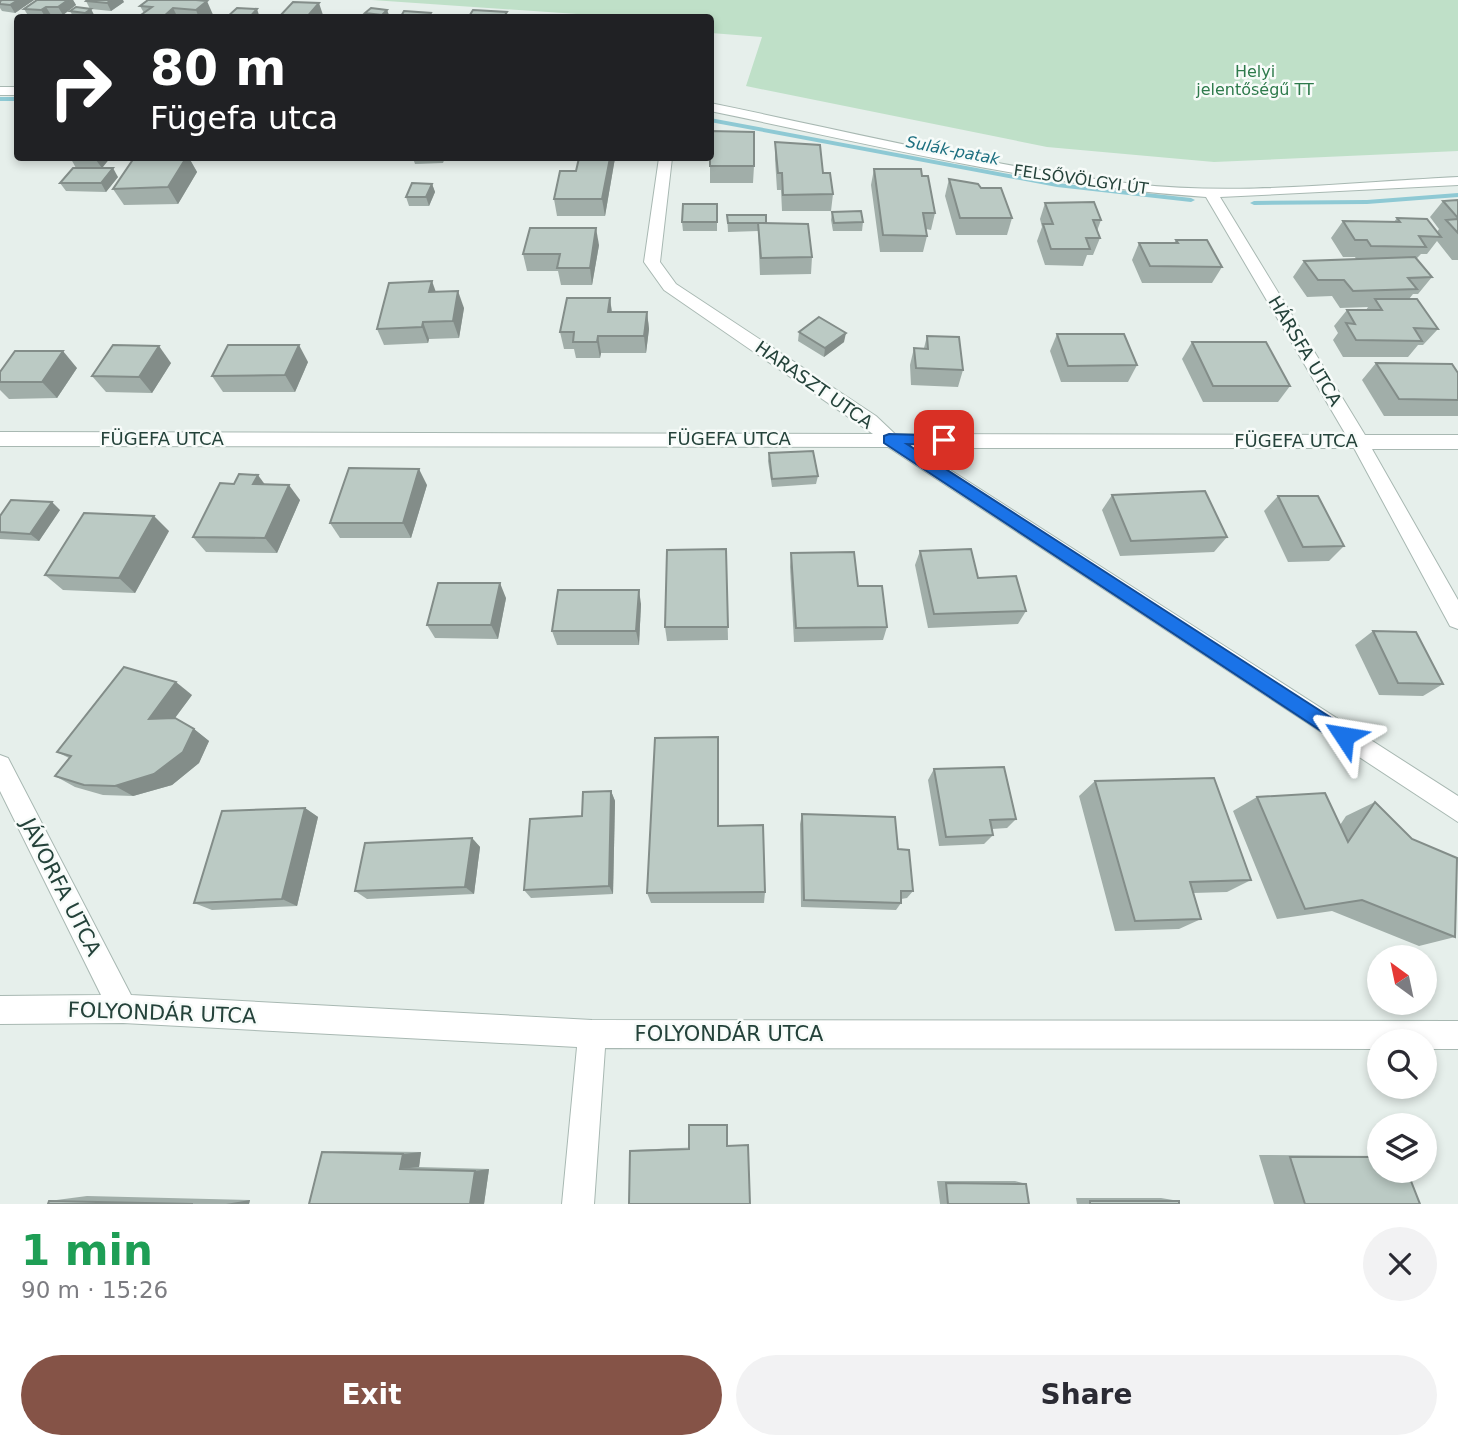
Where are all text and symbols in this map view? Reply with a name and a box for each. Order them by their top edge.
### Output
text: 80 m [150,40,286,97]
icon: right [35,42,126,133]
park label: Helyi jelentőségű TT [1195,62,1314,99]
text: Fügefa utca [150,99,338,137]
water label: Sulák-patak [905,132,1002,169]
street label: FELSŐVÖLGYI ÚT [1012,160,1150,198]
street label: HÁRSFA UTCA [1264,292,1347,410]
street label: HARASZT UTCA [752,336,878,433]
pin [914,410,974,470]
icon: arrive [925,421,963,459]
street label: FÜGEFA UTCA [100,428,224,449]
street label: FÜGEFA UTCA [667,428,791,449]
street label: FÜGEFA UTCA [1234,430,1358,451]
position arrow [1307,699,1381,773]
street label: JÁVORFA UTCA [15,812,107,960]
north arrow [1367,945,1437,1015]
map controls [1367,945,1437,1183]
street label: FOLYONDÁR UTCA [67,997,257,1028]
street label: FOLYONDÁR UTCA [635,1021,824,1046]
button: search [1367,1029,1437,1099]
button: layers [1367,1113,1437,1183]
text: 1 min [21,1226,153,1275]
button: close [1363,1227,1437,1301]
text: 90 m · 15:26 [21,1277,168,1303]
button: Exit [21,1355,722,1435]
button: Share [736,1355,1437,1435]

